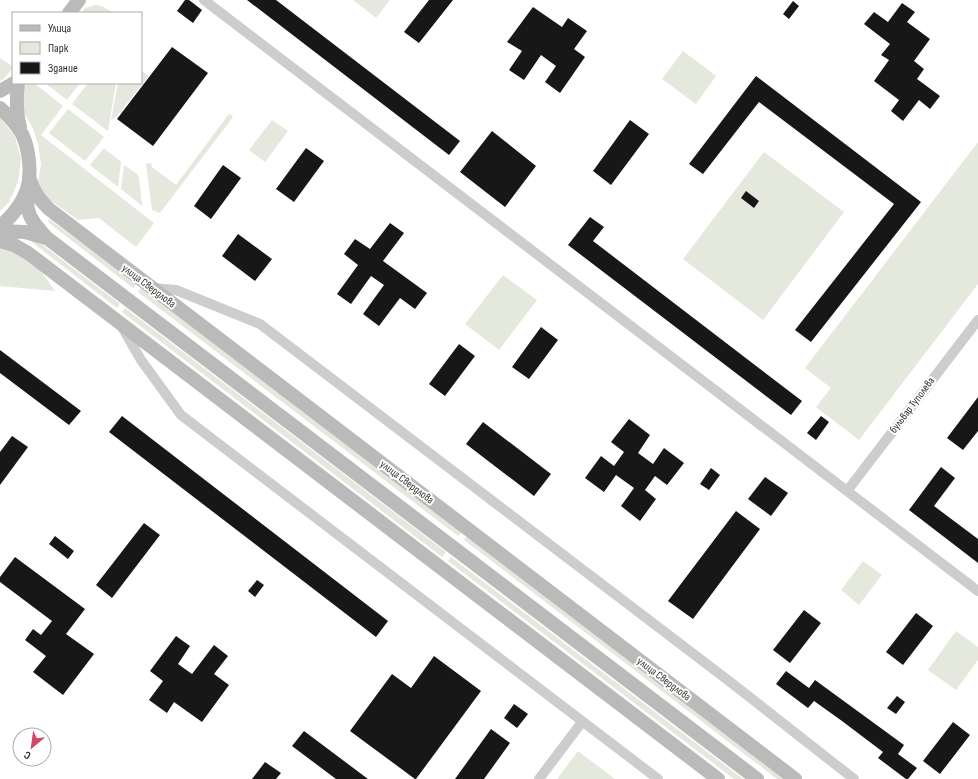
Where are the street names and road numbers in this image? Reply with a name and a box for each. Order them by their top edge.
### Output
street label: улица Свердлова [120,262,178,310]
street label: бульвар Туполева [887,375,937,435]
street label: улица Свердлова [378,458,436,506]
street label: улица Свердлова [635,655,693,703]

